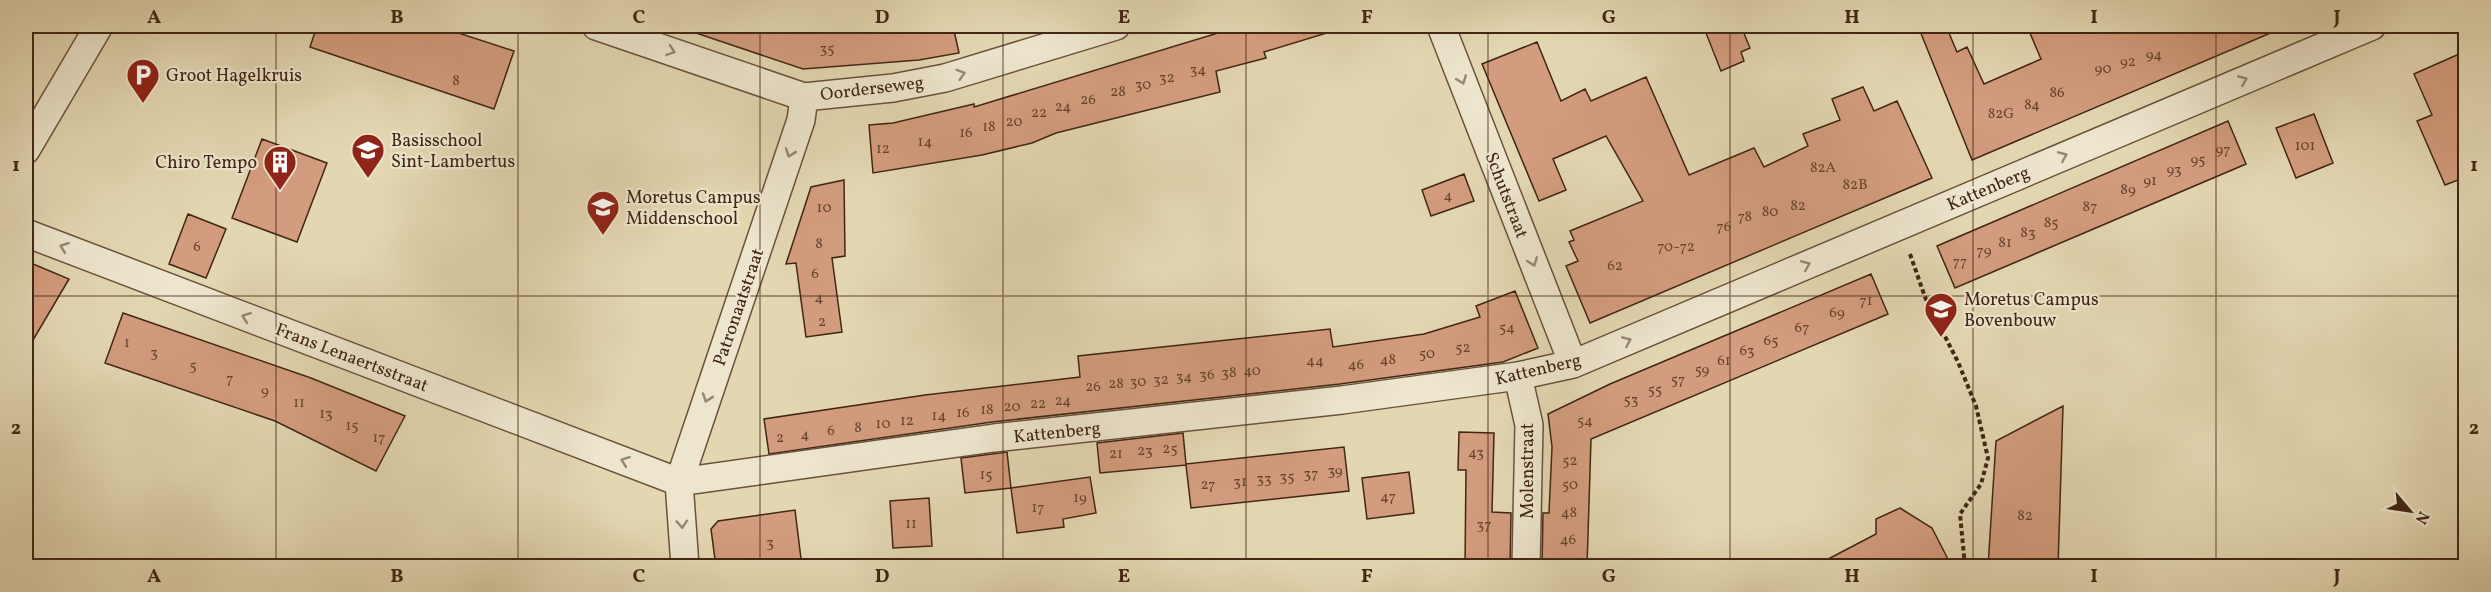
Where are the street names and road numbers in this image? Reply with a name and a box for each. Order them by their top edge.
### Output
street label: Oorderseweg [819,71,925,108]
street label: Schutstraat [1478,149,1533,242]
street label: Kattenberg [1943,161,2034,218]
street label: Patronaatstraat [708,245,771,370]
street label: Frans Lenaertsstraat [271,318,432,399]
street label: Kattenberg [1493,348,1584,392]
street label: Kattenberg [1012,416,1102,451]
street label: Molenstraat [1516,423,1541,519]

